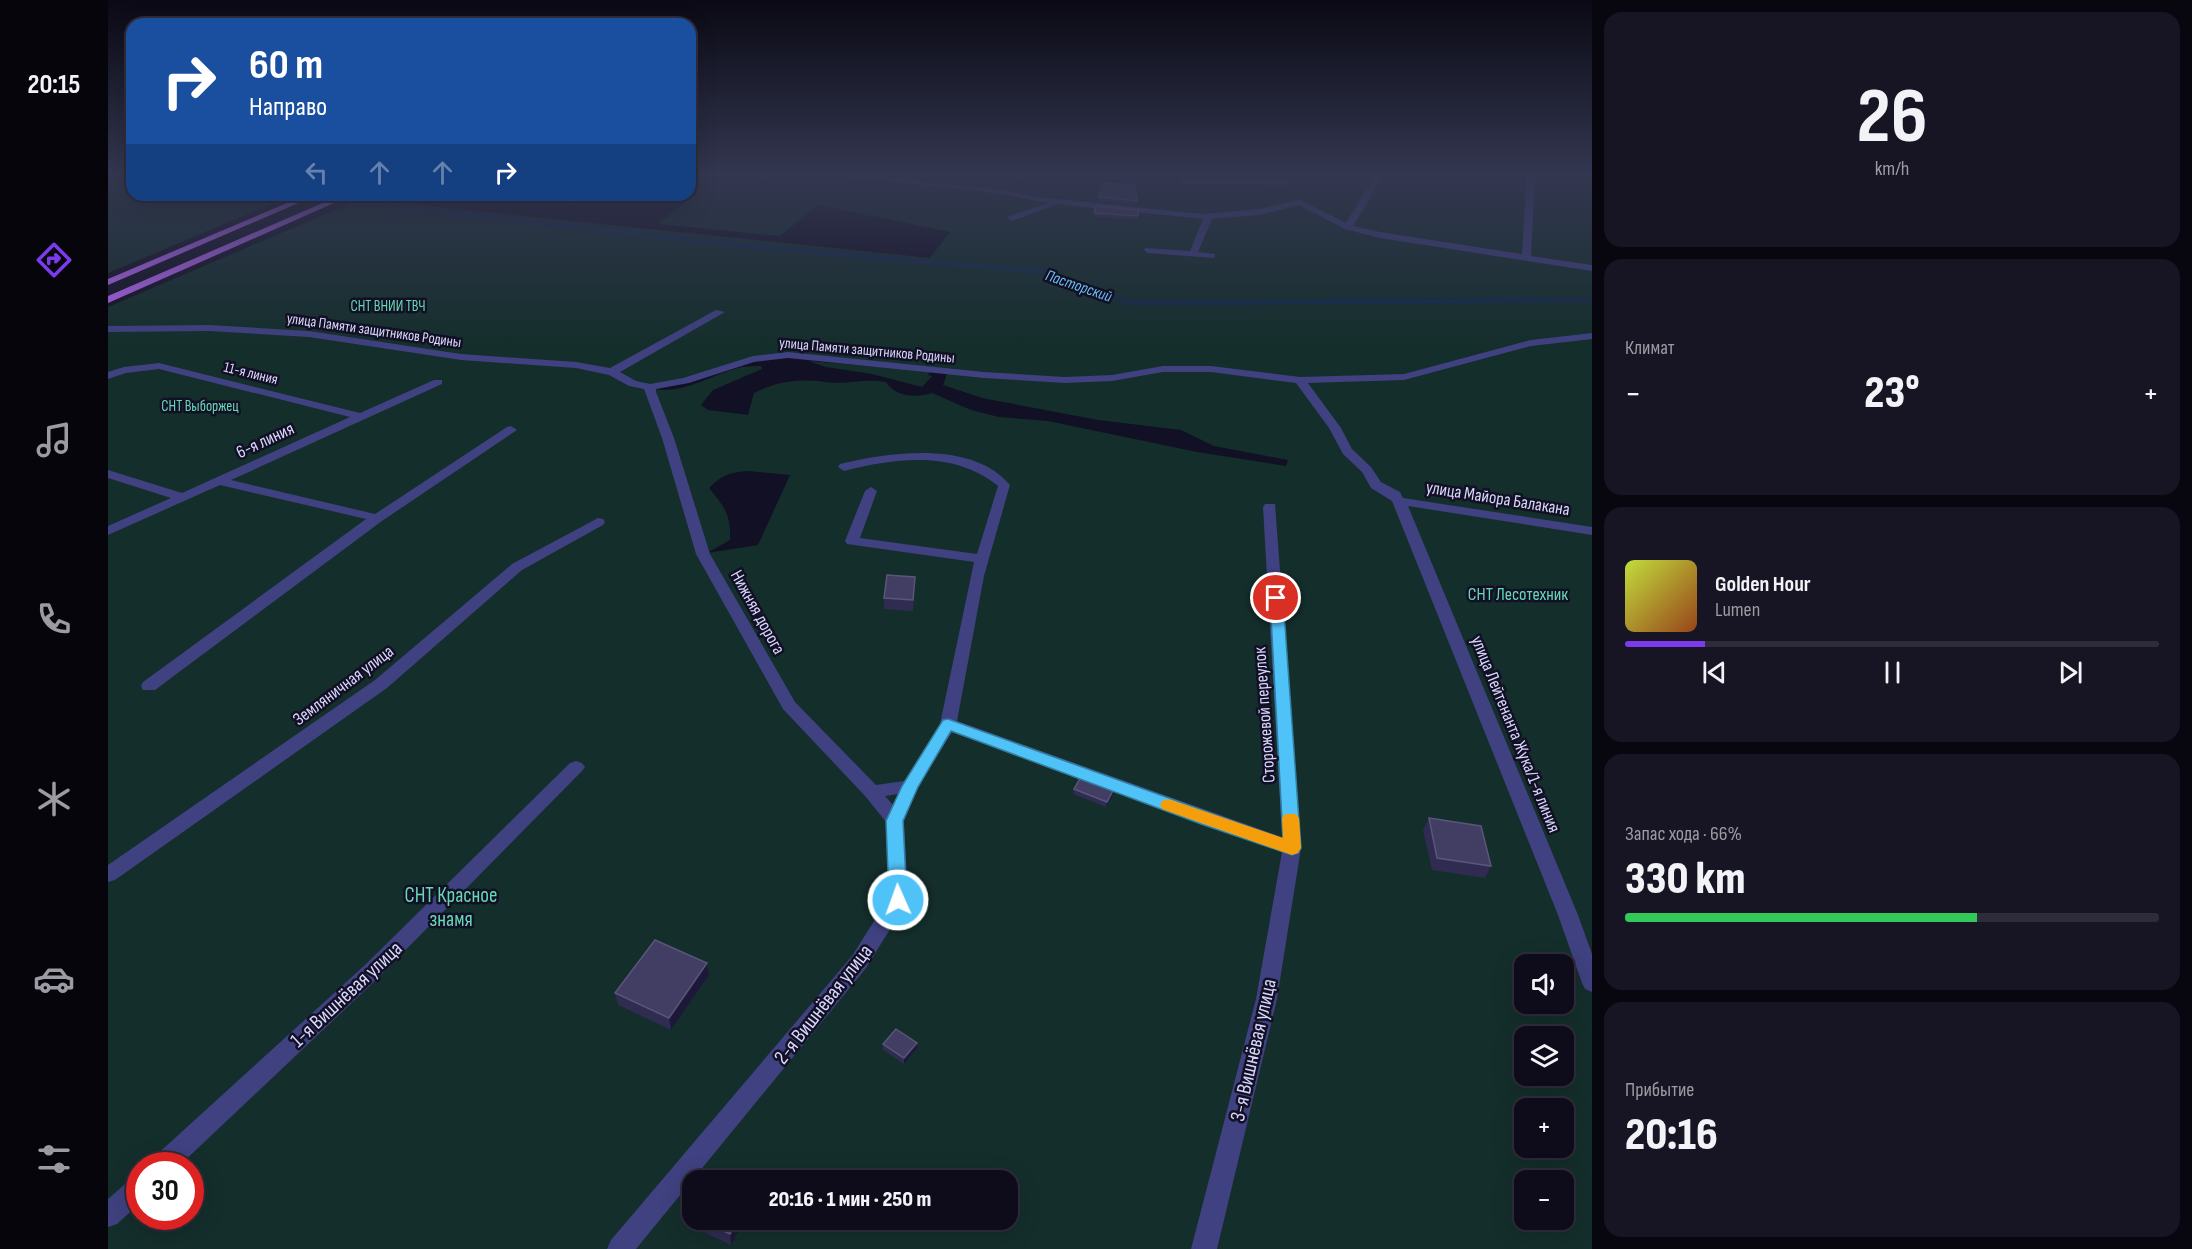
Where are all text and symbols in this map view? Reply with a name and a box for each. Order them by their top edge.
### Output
text: 60 m [249,40,323,91]
icon: right [150,42,228,120]
text: 20:15 [28,69,80,101]
text: 26 [1857,71,1927,164]
text: Направо [249,91,327,123]
icon: left [300,156,333,189]
icon: ahead [363,156,396,189]
icon: ahead [426,156,459,189]
icon: right [489,156,522,189]
text: km/h [1875,157,1909,181]
icon: directions [33,239,75,281]
water label: Пасторский [1043,266,1115,307]
park label: СНТ ВНИИ ТВЧ [350,297,426,316]
street label: улица Памяти защитников Родины [285,309,462,352]
street label: улица Памяти защитников Родины [778,333,955,368]
text: Климат [1625,336,1675,360]
street label: 11-я линия [222,358,280,389]
text: 23° [1864,366,1920,421]
text: − [1625,374,1641,414]
text: + [2143,374,2159,414]
park label: СНТ Выборжец [161,397,239,416]
street label: 6-я линия [233,418,297,463]
icon: music [33,419,75,461]
street label: улица Майора Балакана [1424,477,1571,520]
street label: Нижняя дорога [726,566,789,658]
text: Golden Hour [1715,571,1811,598]
pin [1250,572,1301,623]
icon: arrive [1259,581,1292,614]
park label: СНТ Лесотехник [1468,584,1568,605]
icon: phone [33,598,75,640]
text: Lumen [1715,598,1760,622]
street label: улица Лейтенанта Жука/1-я линия [1466,633,1565,836]
street label: Земляничная улица [289,641,398,730]
street label: Сторожевой переулок [1249,646,1280,784]
icon: previous [1698,656,1731,689]
icon: pause [1876,656,1909,689]
icon: next [2054,656,2087,689]
icon: climate [33,778,75,820]
text: Запас хода · 66% [1625,822,1742,846]
text: 330 km [1625,852,1746,907]
position arrow [866,868,930,932]
park label: СНТ Красное знамя [404,883,498,932]
street label: 1-я Вишнёвая улица [285,936,408,1053]
street label: 2-я Вишнёвая улица [769,939,878,1069]
map controls [1514,954,1574,1230]
button: sound [1514,954,1574,1014]
icon: car [33,958,75,1000]
street label: 3-я Вишнёвая улица [1225,976,1282,1124]
button: layers [1514,1026,1574,1086]
text: Прибытие [1625,1078,1694,1102]
button: + [1514,1098,1574,1158]
text: 20:16 [1625,1108,1718,1163]
icon: filters [33,1138,75,1180]
speed limit sign: 30 [126,1152,204,1230]
button: − [1514,1170,1574,1230]
text: 20:16 · 1 мин · 250 m [769,1186,931,1213]

